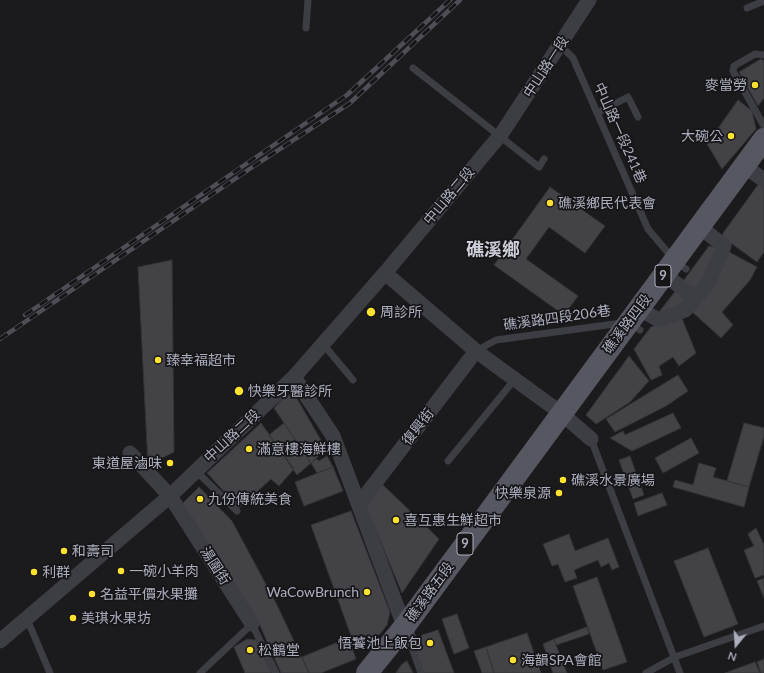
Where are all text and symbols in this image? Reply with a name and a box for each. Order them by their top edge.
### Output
street label: 中山路一段 [520,33,572,101]
place label: 麥當勞 [705,77,747,93]
street label: 中山路一段241巷 [590,80,650,186]
marker: 麥當勞 [750,80,760,90]
place label: 大碗公 [681,128,723,144]
marker: 大碗公 [726,131,736,141]
street label: 中山路二段 [420,164,478,228]
place label: 礁溪鄉民代表會 [558,195,656,211]
marker: 礁溪鄉民代表會 [545,198,555,208]
district label: 礁溪鄉 [466,239,520,261]
road number: 9 [655,265,671,287]
street label: 礁溪路四段 [599,291,655,357]
street label: 礁溪路四段206巷 [502,302,612,334]
place label: 周診所 [380,304,422,320]
marker: 周診所 [365,306,377,318]
place label: 臻幸福超市 [166,352,236,368]
marker: 臻幸福超市 [153,355,163,365]
place label: 快樂牙醫診所 [248,383,332,399]
marker: 快樂牙醫診所 [233,385,245,397]
street label: 復興街 [398,405,438,449]
street label: 中山路二段 [201,406,263,466]
place label: 滿意樓海鮮樓 [257,441,341,457]
marker: 滿意樓海鮮樓 [244,444,254,454]
place label: 東道屋滷味 [92,455,162,471]
marker: 東道屋滷味 [165,458,175,468]
place label: 礁溪水景廣場 [571,472,655,488]
marker: 礁溪水景廣場 [558,475,568,485]
place label: 快樂泉源 [495,485,551,501]
marker: 快樂泉源 [554,488,564,498]
place label: 九份傳統美食 [208,491,292,507]
marker: 九份傳統美食 [195,494,205,504]
place label: 喜互惠生鮮超市 [404,512,502,528]
marker: 喜互惠生鮮超市 [391,515,401,525]
road number: 9 [457,533,473,555]
place label: 和壽司 [72,543,114,559]
street label: 湯圍街 [197,544,233,588]
marker: 和壽司 [59,546,69,556]
street label: 礁溪路五段 [403,559,457,625]
place label: 一碗小羊肉 [129,563,199,579]
place label: 利群 [42,564,70,580]
marker: 一碗小羊肉 [116,566,126,576]
marker: 利群 [29,567,39,577]
place label: WaCowBrunch [266,584,359,600]
place label: 名益平價水果攤 [100,586,198,602]
marker: WaCowBrunch [362,587,372,597]
marker: 名益平價水果攤 [87,589,97,599]
place label: 美琪水果坊 [81,610,151,626]
marker: 美琪水果坊 [68,613,78,623]
north arrow [716,625,756,665]
place label: 悟饕池上飯包 [338,635,422,651]
marker: 悟饕池上飯包 [425,638,435,648]
place label: 松鶴堂 [258,642,300,658]
marker: 松鶴堂 [245,645,255,655]
text: N [726,649,738,664]
place label: 海韻SPA會館 [521,652,602,668]
marker: 海韻SPA會館 [508,655,518,665]

